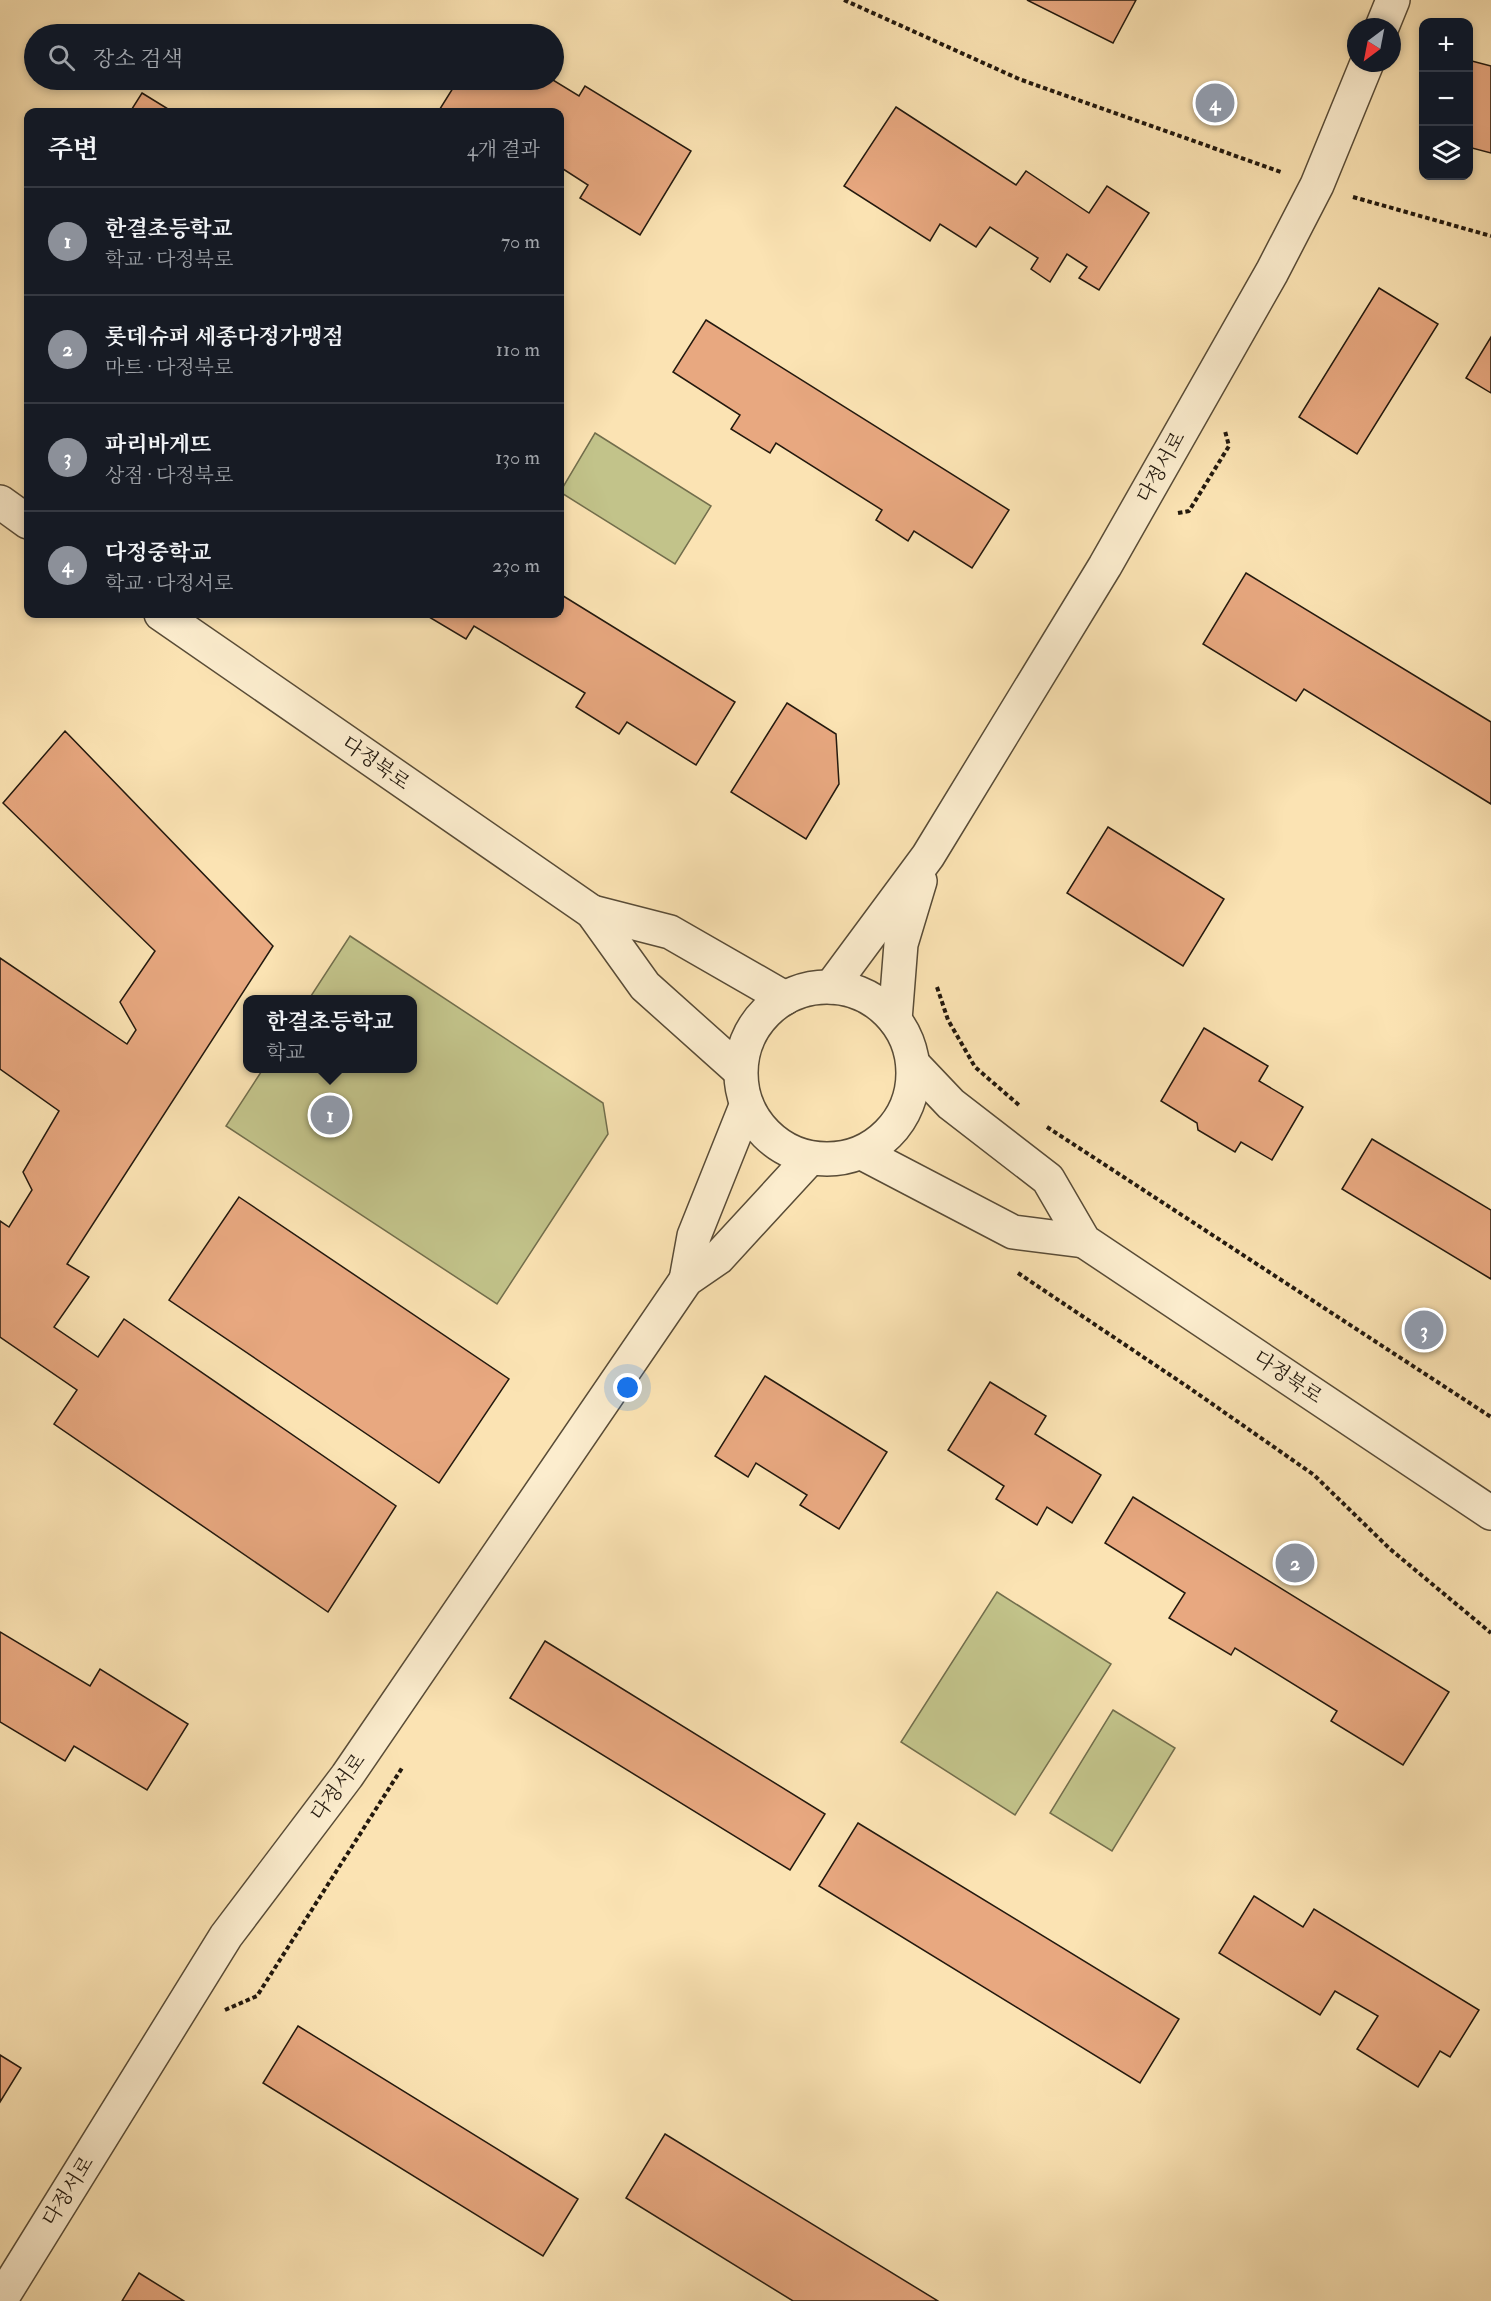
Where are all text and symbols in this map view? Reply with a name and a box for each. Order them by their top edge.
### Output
north arrow [1347,18,1401,72]
map controls [1419,18,1473,180]
button: + [1419,18,1473,72]
search box [24,24,564,90]
icon: search [45,41,78,74]
text: 장소 검색 [93,45,183,73]
button: − [1419,72,1473,126]
pin: 4 [1196,80,1234,126]
button: layers [1419,126,1473,180]
text: 주변 [48,134,98,166]
text: 4개 결과 [467,137,540,162]
text: 한결초등학교 [105,215,233,243]
text: 1 [64,229,71,254]
text: 70 m [501,229,540,254]
text: 학교 · 다정북로 [105,247,233,272]
text: 롯데슈퍼 세종다정가맹점 [105,323,343,351]
text: 2 [62,337,73,362]
text: 110 m [496,337,540,362]
text: 마트 · 다정북로 [105,355,233,380]
street label: 다정서로 [1131,427,1191,507]
text: 파리바게뜨 [105,431,211,459]
text: 3 [64,445,71,470]
text: 130 m [495,445,540,470]
text: 상점 · 다정북로 [105,463,233,488]
text: 다정중학교 [105,539,211,567]
text: 4 [62,553,73,578]
text: 230 m [492,553,540,578]
text: 학교 · 다정서로 [105,571,233,596]
street label: 다정북로 [337,731,415,795]
popup [243,995,417,1073]
text: 한결초등학교 [266,1008,394,1036]
text: 학교 [266,1040,305,1065]
pin: 1 [310,1092,350,1138]
pin: 3 [1404,1308,1444,1352]
street label: 다정북로 [1249,1345,1327,1409]
your location [613,1373,642,1402]
pin: 2 [1276,1540,1314,1586]
street label: 다정서로 [305,1748,371,1826]
street label: 다정서로 [37,2152,99,2230]

